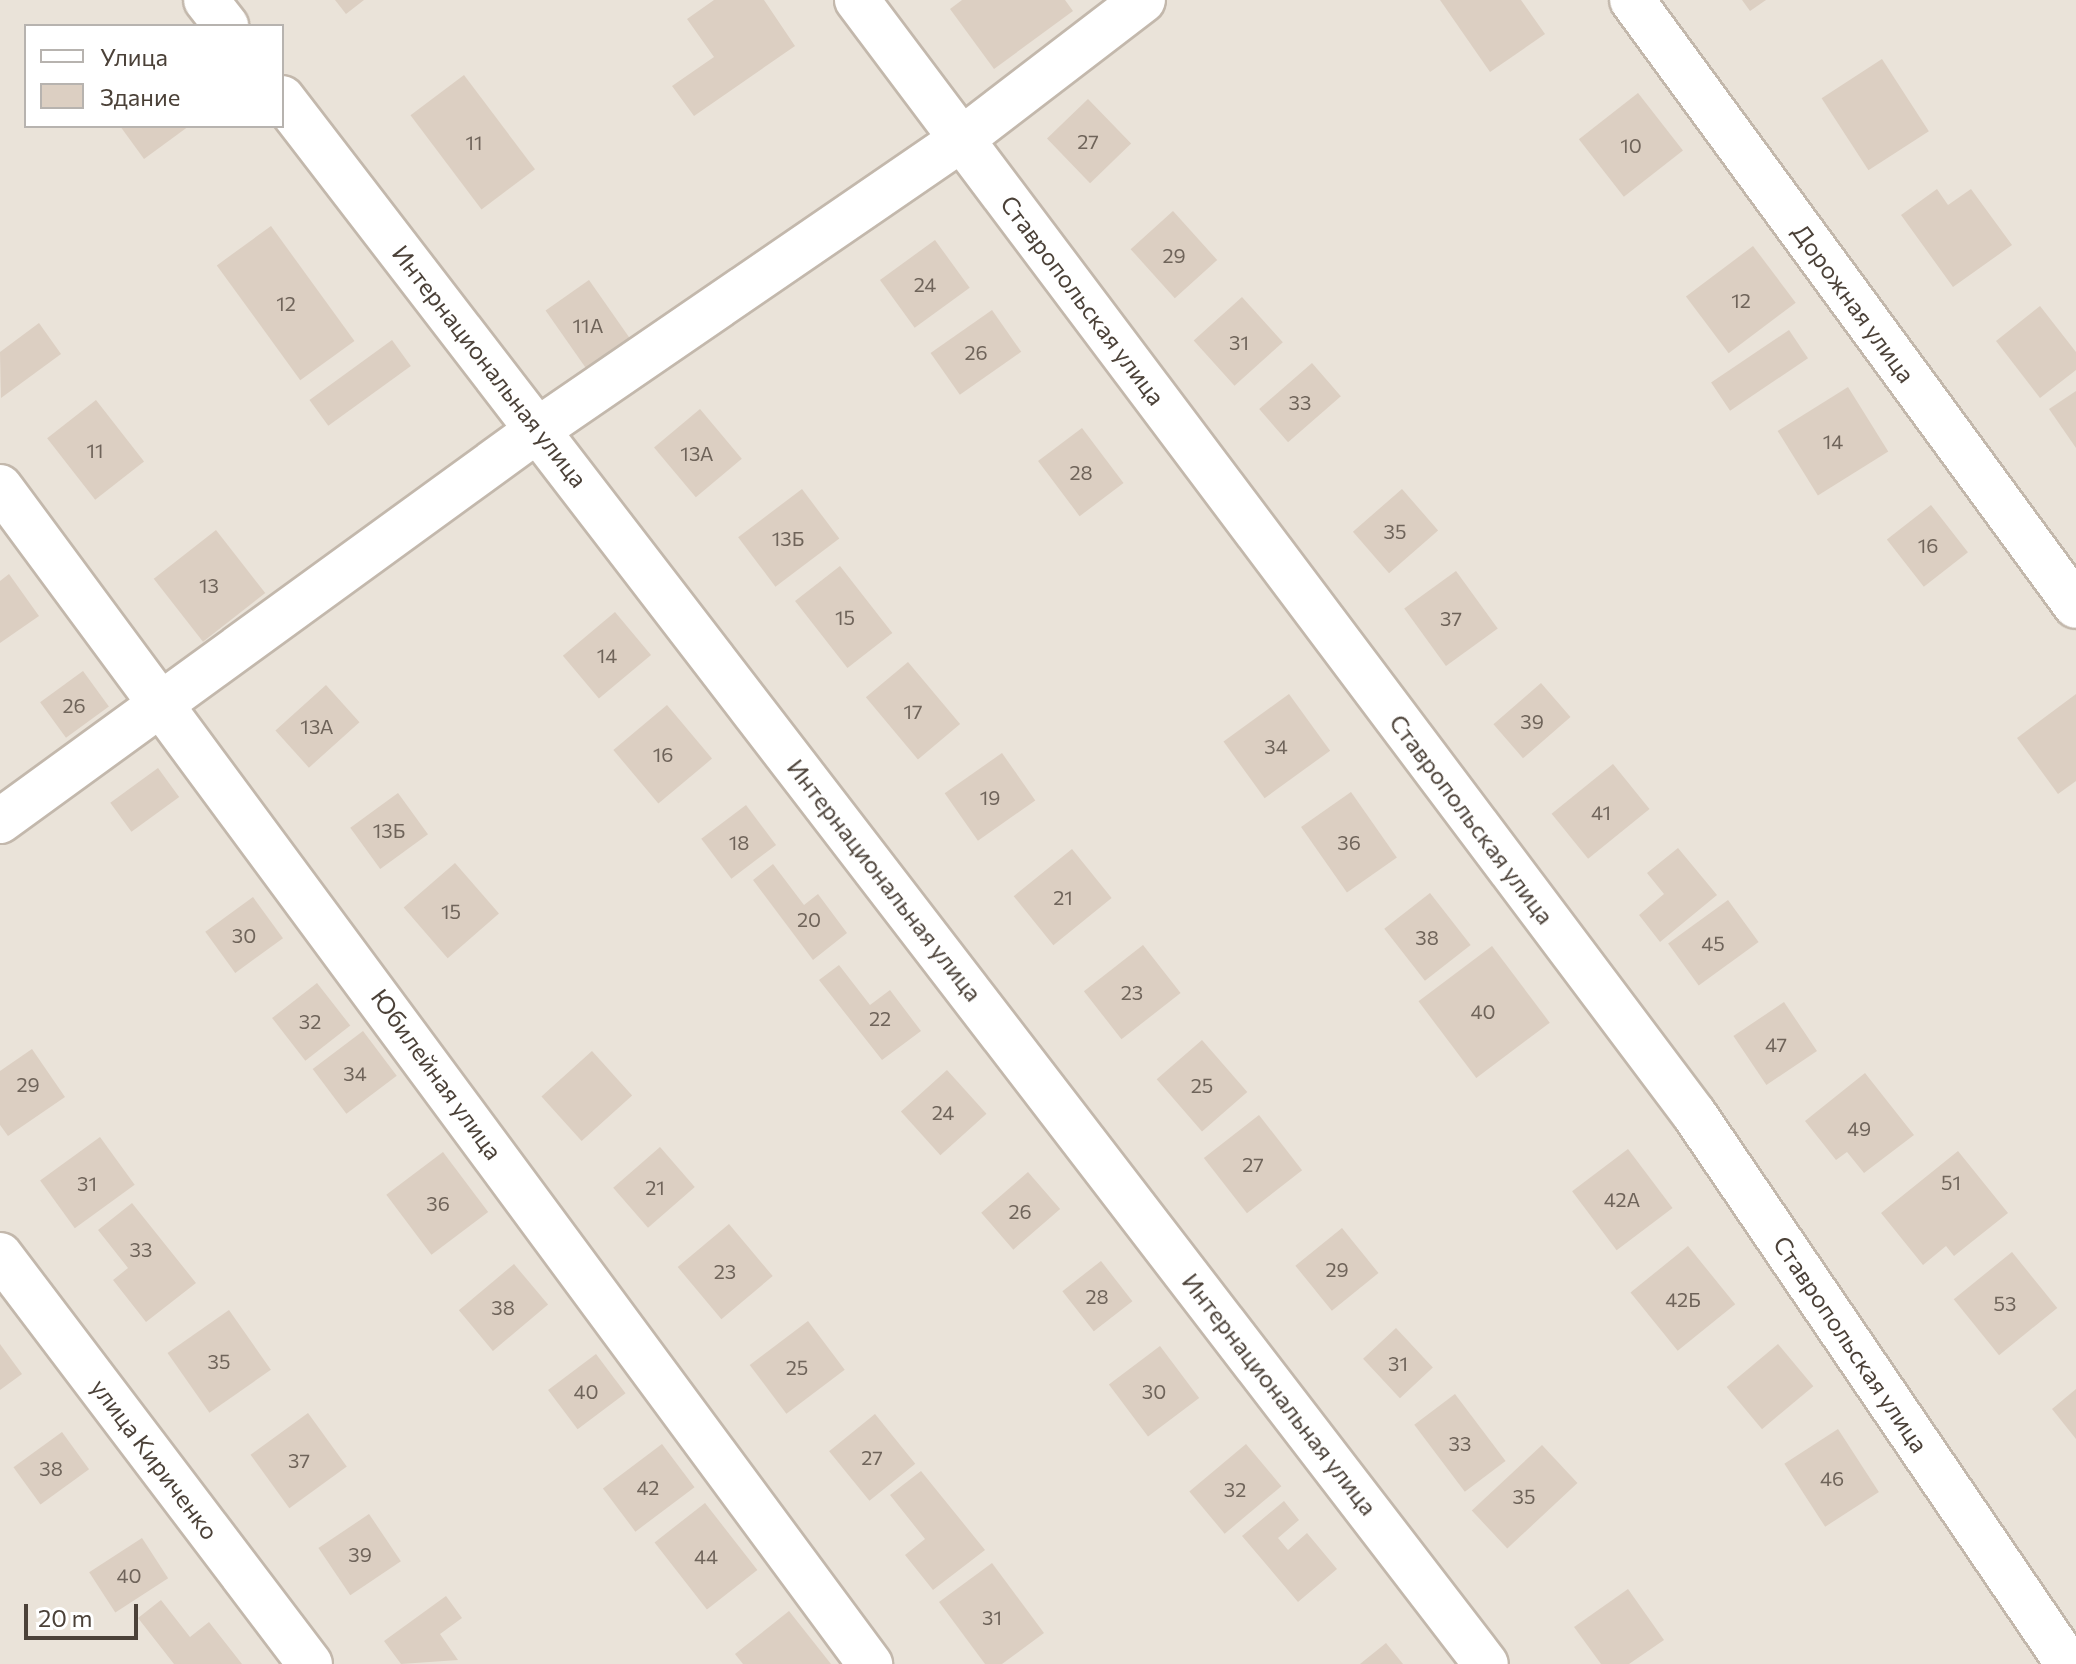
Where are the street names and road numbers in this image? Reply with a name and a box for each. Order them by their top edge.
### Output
street label: Ставропольская улица [995,190,1171,410]
street label: Дорожная улица [1787,218,1921,388]
street label: Интернациональная улица [387,239,593,493]
street label: Ставропольская улица [1384,709,1560,929]
street label: Интернациональная улица [782,753,988,1007]
street label: Юбилейная улица [366,983,508,1165]
street label: Ставропольская улица [1768,1230,1934,1458]
street label: Интернациональная улица [1177,1267,1383,1521]
street label: улица Кириченко [85,1373,225,1545]

